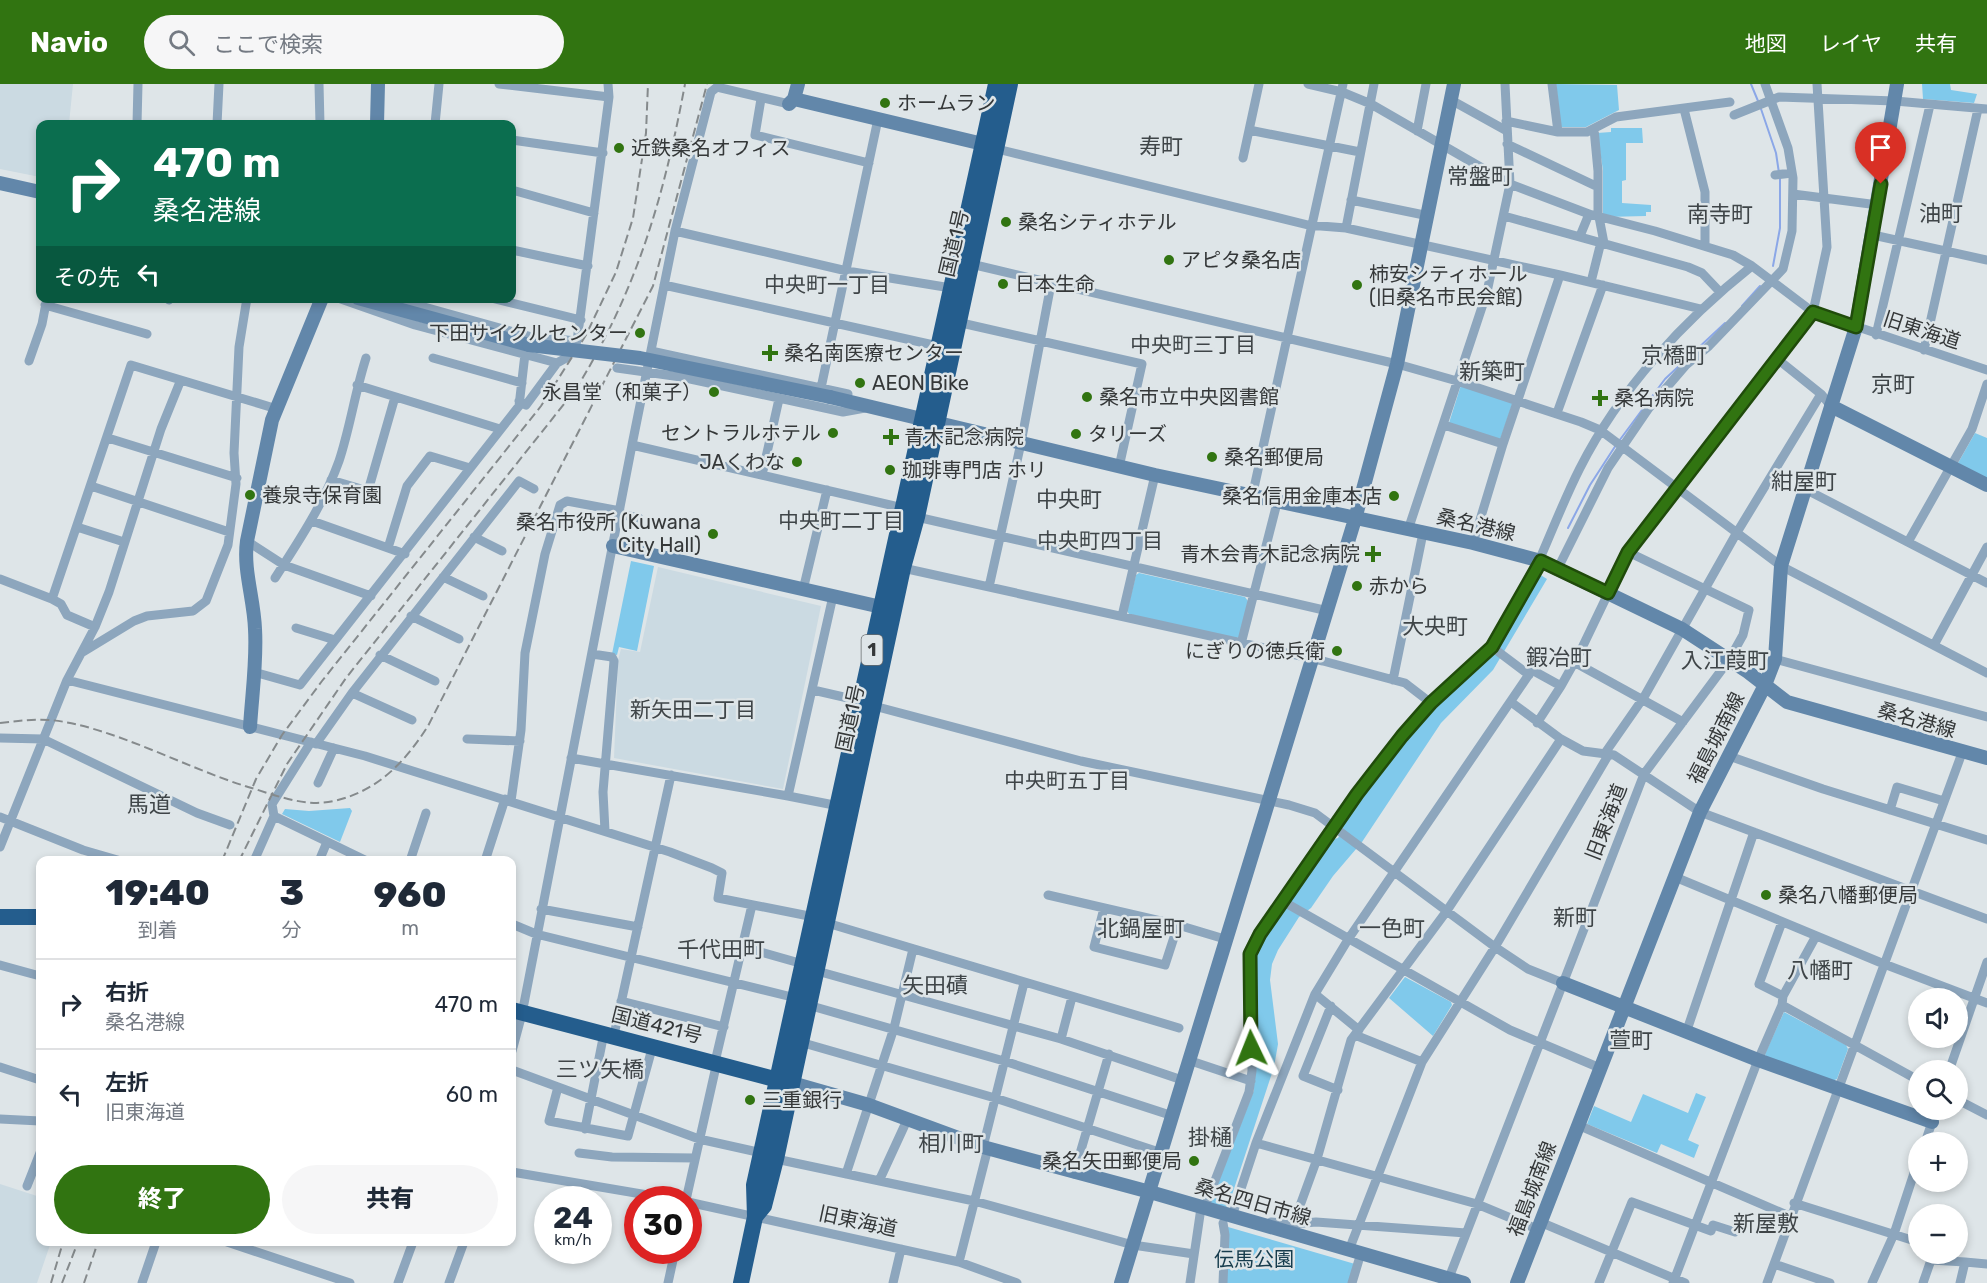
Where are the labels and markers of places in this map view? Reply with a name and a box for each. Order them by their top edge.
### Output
place label: ホームラン [897,91,995,115]
marker: ホームラン [878,96,892,110]
pin [1855,122,1906,184]
place label: 近鉄桑名オフィス [631,136,791,160]
marker: 近鉄桑名オフィス [612,141,626,155]
place label: 桑名シティホテル [1018,210,1177,234]
marker: 桑名シティホテル [999,215,1013,229]
place label: アピタ桑名店 [1181,248,1301,272]
marker: アピタ桑名店 [1162,253,1176,267]
place label: 柿安シティホール (旧桑名市民会館) [1369,262,1528,309]
place label: 日本生命 [1015,272,1095,296]
marker: 日本生命 [996,277,1010,291]
marker: 柿安シティホール (旧桑名市民会館) [1350,278,1364,292]
place label: 下田サイクルセンター [429,321,628,345]
marker: 下田サイクルセンター [633,326,647,340]
place label: 桑名南医療センター [784,341,964,365]
marker: 桑名南医療センター [761,344,779,362]
place label: AEON Bike [872,371,969,395]
marker: AEON Bike [853,376,867,390]
place label: 永昌堂（和菓子） [542,380,702,404]
marker: 永昌堂（和菓子） [707,385,721,399]
place label: 桑名市立中央図書館 [1099,385,1279,409]
place label: 桑名病院 [1614,386,1694,410]
marker: 桑名病院 [1591,389,1609,407]
marker: 桑名市立中央図書館 [1080,390,1094,404]
place label: セントラルホテル [661,421,821,445]
place label: タリーズ [1088,422,1167,446]
place label: 青木記念病院 [904,425,1024,449]
marker: セントラルホテル [826,426,840,440]
marker: タリーズ [1069,427,1083,441]
marker: 青木記念病院 [882,428,900,446]
place label: 桑名郵便局 [1224,445,1324,469]
place label: JAくわな [699,450,785,474]
marker: 桑名郵便局 [1205,450,1219,464]
marker: JAくわな [790,455,804,469]
place label: 珈琲専門店 ホリ [902,458,1047,482]
marker: 珈琲専門店 ホリ [883,463,897,477]
place label: 養泉寺保育園 [262,483,382,507]
place label: 桑名信用金庫本店 [1222,484,1382,508]
marker: 養泉寺保育園 [243,488,257,502]
marker: 桑名信用金庫本店 [1387,489,1401,503]
place label: 桑名市役所 (Kuwana City Hall) [516,510,701,557]
marker: 桑名市役所 (Kuwana City Hall) [706,527,720,541]
place label: 青木会青木記念病院 [1180,542,1360,566]
marker: 青木会青木記念病院 [1364,545,1382,563]
place label: 赤から [1369,574,1429,598]
marker: 赤から [1350,579,1364,593]
place label: にぎりの徳兵衛 [1185,639,1325,663]
marker: にぎりの徳兵衛 [1330,644,1344,658]
place label: 桑名八幡郵便局 [1778,883,1918,907]
marker: 桑名八幡郵便局 [1759,888,1773,902]
place label: 三重銀行 [762,1088,842,1112]
marker: 三重銀行 [743,1093,757,1107]
place label: 桑名矢田郵便局 [1042,1149,1182,1173]
marker: 桑名矢田郵便局 [1187,1154,1201,1168]

